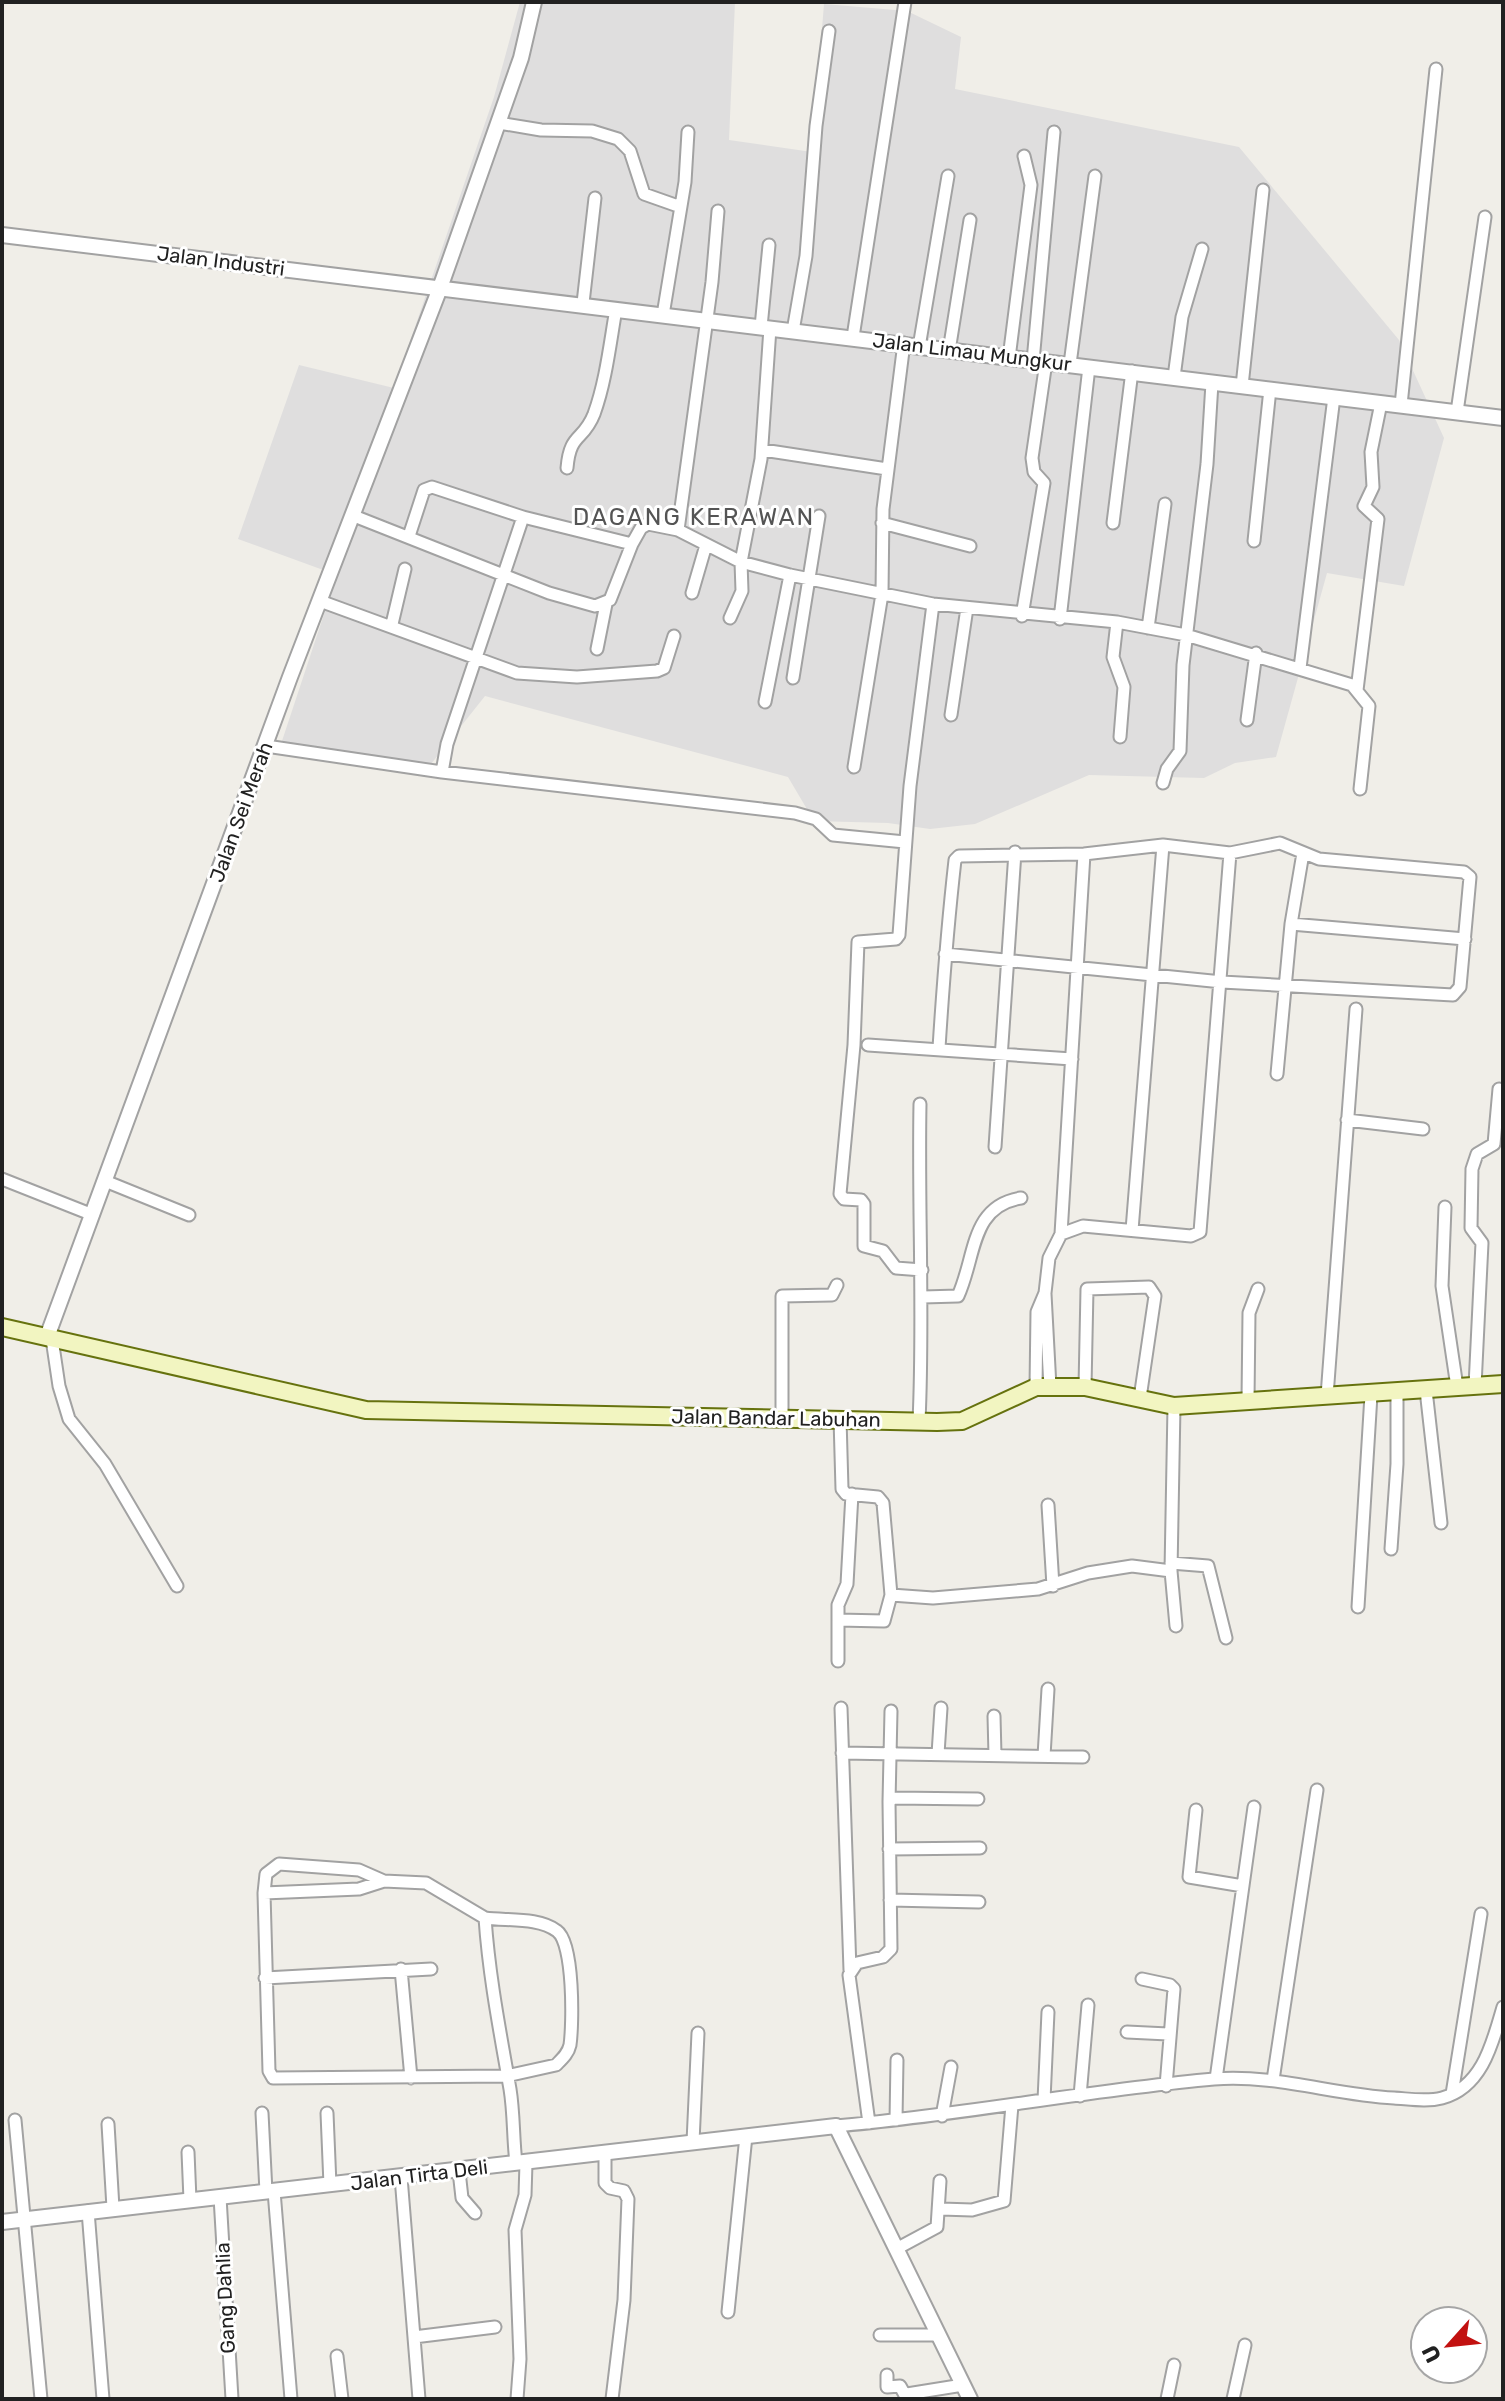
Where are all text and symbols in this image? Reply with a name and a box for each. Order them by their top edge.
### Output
street label: Jalan Industri [156,241,286,281]
street label: Jalan Limau Mungkur [871,328,1073,376]
district label: DAGANG KERAWAN [573,503,815,531]
street label: Jalan Sei Merah [204,739,278,885]
street label: Jalan Bandar Labuhan [671,1404,881,1432]
street label: Jalan Tirta Deli [349,2155,489,2195]
street label: Gang Dahlia [210,2242,240,2354]
north arrow [1409,2305,1489,2385]
text: U [1416,2341,1447,2367]

